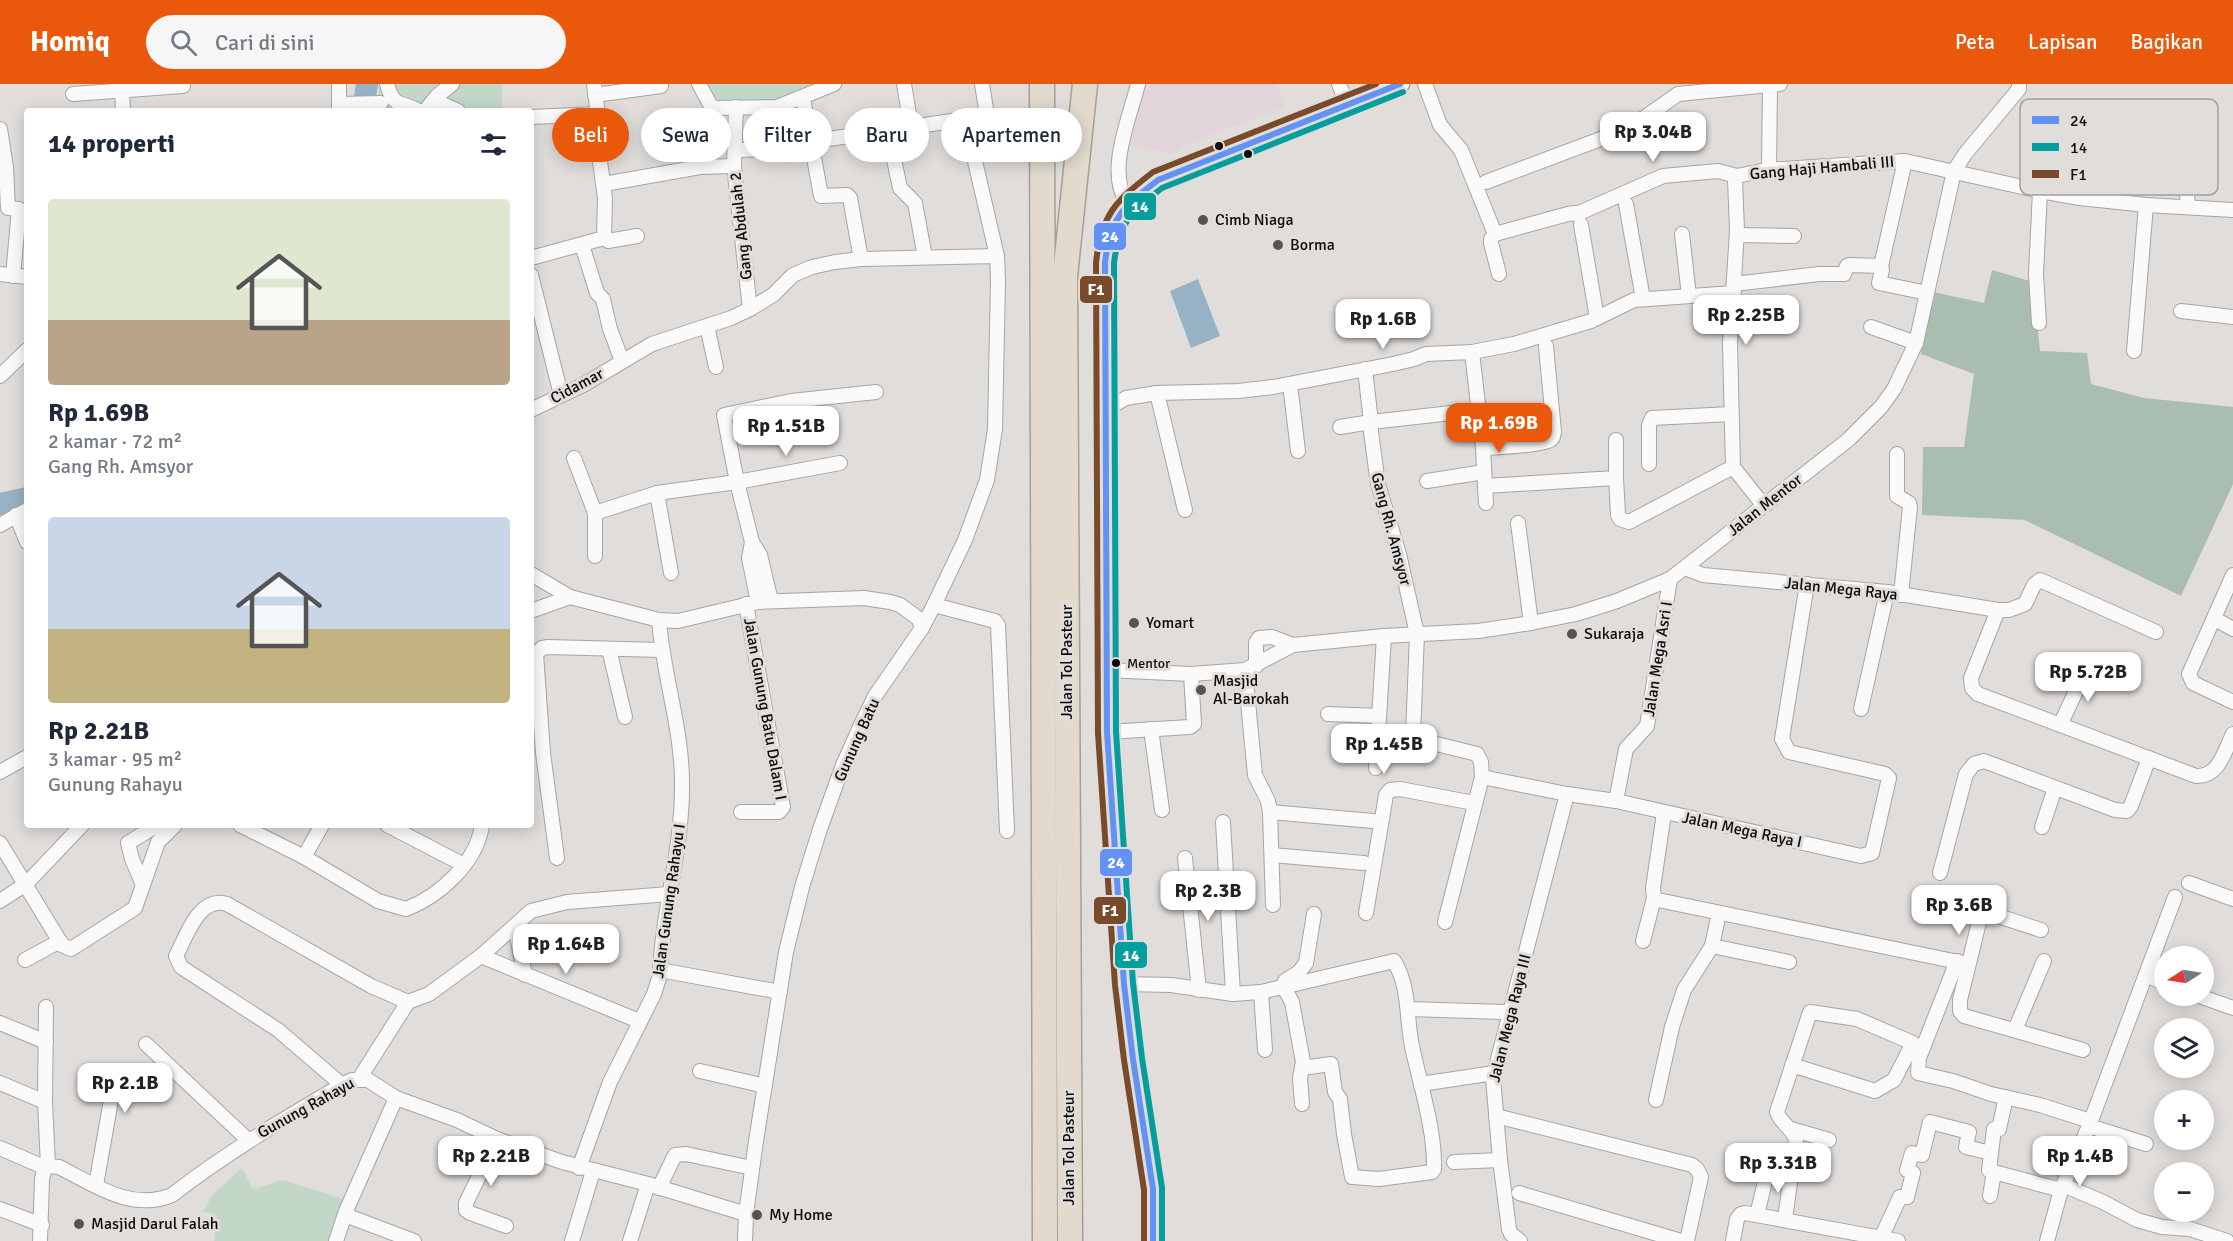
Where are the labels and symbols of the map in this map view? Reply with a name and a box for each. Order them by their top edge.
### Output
legend [2020,99,2218,195]
text: 24 [2070,111,2088,131]
pin: Rp 3.04B [1591,112,1715,163]
text: 14 [2070,138,2088,158]
unlabelled marker [1213,140,1225,152]
unlabelled marker [1242,148,1254,160]
street label: Gang Haji Hambali III [1749,152,1895,184]
text: F1 [2070,165,2087,185]
street label: Gang Abdulah 2 [725,171,757,281]
line badge: 14 [1123,192,1157,221]
text: 14 [1131,197,1149,217]
place label: Cimb Niaga [1215,210,1294,230]
marker: Cimb Niaga [1196,213,1210,227]
line badge: 24 [1093,222,1127,251]
text: 24 [1101,227,1119,247]
place label: Borma [1290,235,1335,255]
marker: Borma [1271,238,1285,252]
line badge: F1 [1079,275,1113,304]
text: F1 [1087,280,1105,300]
pin: Rp 2.25B [1684,295,1808,346]
pin: Rp 1.6B [1328,299,1438,350]
street label: Cidamar [547,364,607,408]
pin: Rp 1.69B [1437,403,1561,454]
pin: Rp 1.51B [724,406,848,457]
street label: Gang Rh. Amsyor [1366,470,1416,588]
street label: Jalan Mentor [1724,470,1806,540]
street label: Jalan Mega Raya [1783,573,1899,605]
street label: Jalan Mega Asri I [1639,600,1677,718]
street label: Jalan Tol Pasteur [1057,604,1077,719]
place label: Yomart [1146,613,1195,633]
street label: Jalan Gunung Batu Dalam I [739,616,791,802]
marker: Yomart [1127,616,1141,630]
place label: Sukaraja [1584,624,1644,644]
marker: Sukaraja [1565,627,1579,641]
pin: Rp 5.72B [2026,652,2150,703]
place label: Mentor [1127,655,1171,672]
marker: Mentor [1110,657,1122,669]
place label: Masjid Al-Barokah [1213,671,1289,709]
marker: Masjid Al-Barokah [1194,683,1208,697]
street label: Gunung Batu [830,695,884,785]
pin: Rp 1.45B [1322,724,1446,775]
street label: Jalan Mega Raya I [1680,808,1804,852]
street label: Jalan Gunung Rahayu I [648,822,690,980]
line badge: 24 [1099,848,1133,877]
text: 24 [1107,853,1125,873]
pin: Rp 2.3B [1153,871,1263,922]
pin: Rp 3.6B [1904,885,2014,936]
line badge: F1 [1093,896,1127,925]
text: F1 [1101,901,1119,921]
pin: Rp 1.64B [504,924,628,975]
line badge: 14 [1114,941,1148,969]
text: 14 [1122,946,1140,966]
north arrow [2154,946,2214,1006]
street label: Jalan Mega Raya III [1484,952,1536,1084]
pin: Rp 2.1B [70,1063,180,1114]
street label: Gunung Rahayu [254,1073,358,1143]
street label: Jalan Tol Pasteur [1059,1090,1079,1205]
pin: Rp 2.21B [429,1136,553,1187]
pin: Rp 1.4B [2025,1136,2135,1187]
pin: Rp 3.31B [1716,1143,1840,1194]
place label: My Home [769,1205,833,1225]
marker: My Home [750,1208,764,1222]
place label: Masjid Darul Falah [91,1214,219,1234]
marker: Masjid Darul Falah [72,1217,86,1231]

